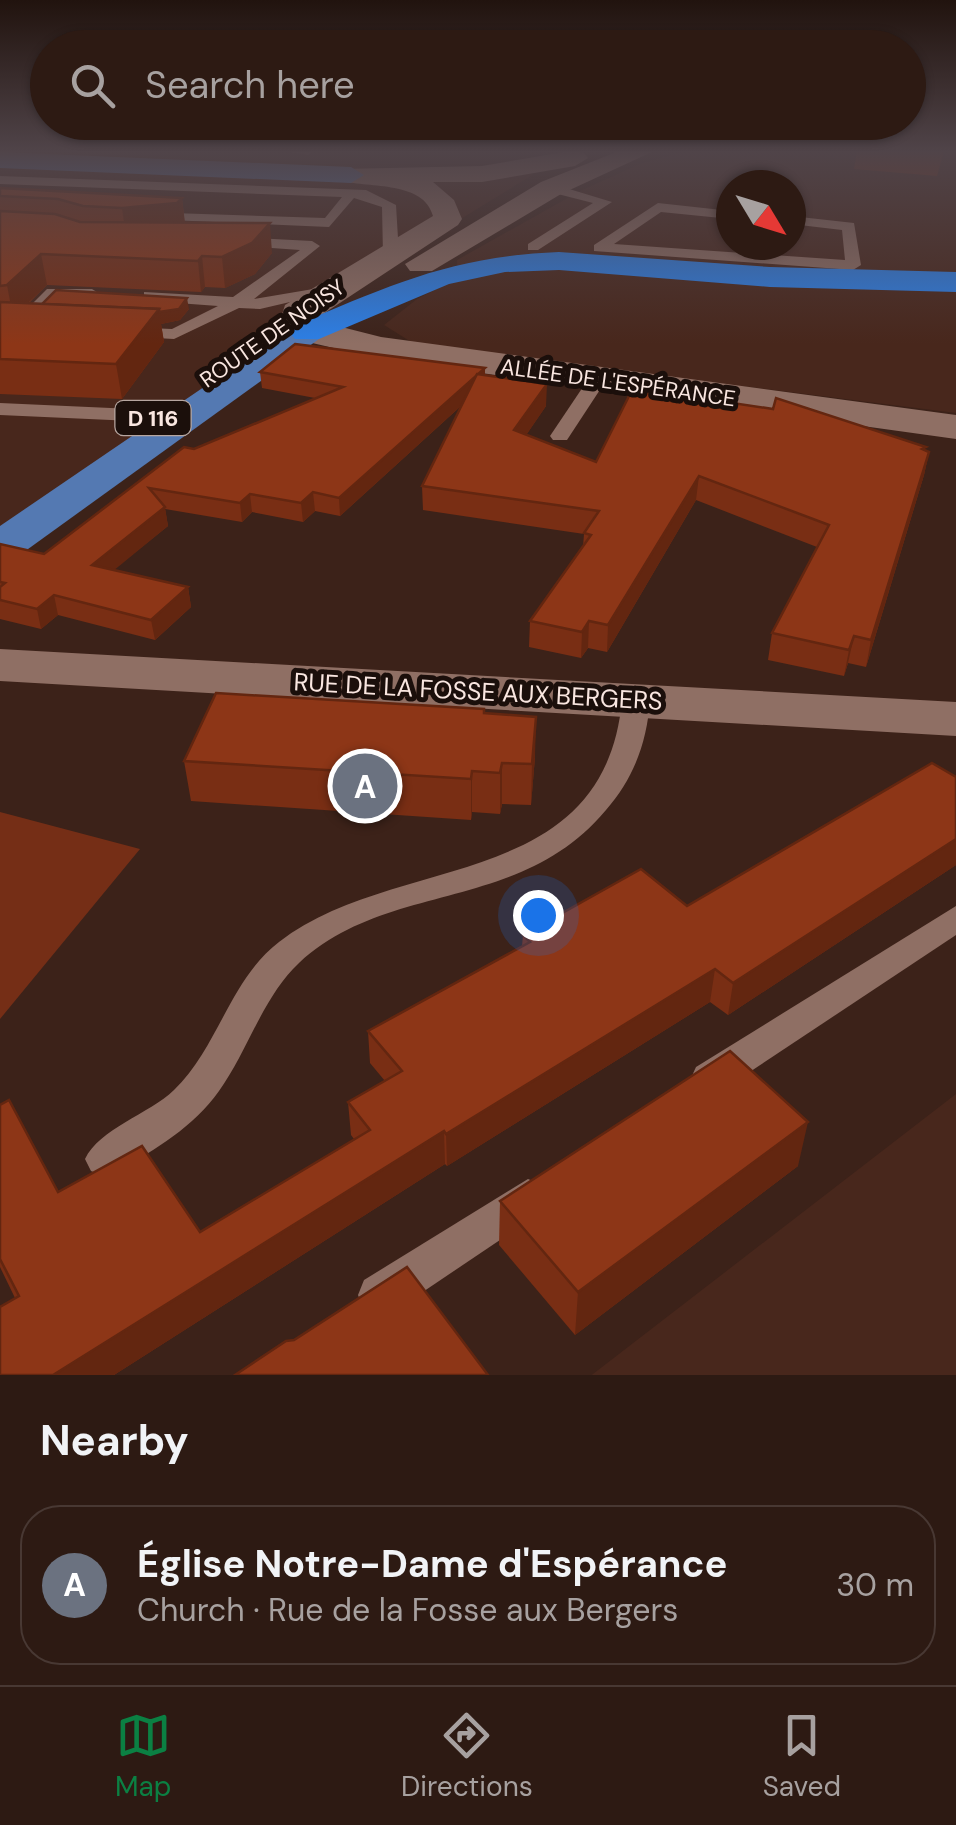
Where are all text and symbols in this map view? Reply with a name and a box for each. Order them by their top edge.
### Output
search box [30,30,926,140]
icon: search [65,58,120,113]
text: Search here [145,60,355,110]
north arrow [716,170,806,260]
street label: ROUTE DE NOISY [194,272,351,394]
street label: ALLÉE DE L'ESPÉRANCE [498,352,737,413]
road number: D 116 [116,401,190,435]
street label: RUE DE LA FOSSE AUX BERGERS [293,665,663,718]
pin: A [332,748,398,824]
your location [513,890,564,941]
text: Nearby [40,1413,189,1468]
text: Église Notre-Dame d'Espérance [137,1539,727,1589]
text: A [63,1564,86,1606]
text: 30 m [836,1564,914,1606]
text: Church · Rue de la Fosse aux Bergers [137,1589,678,1631]
tab: Map [115,1708,171,1805]
tab: Directions [401,1708,533,1805]
tab: Saved [763,1708,841,1805]

